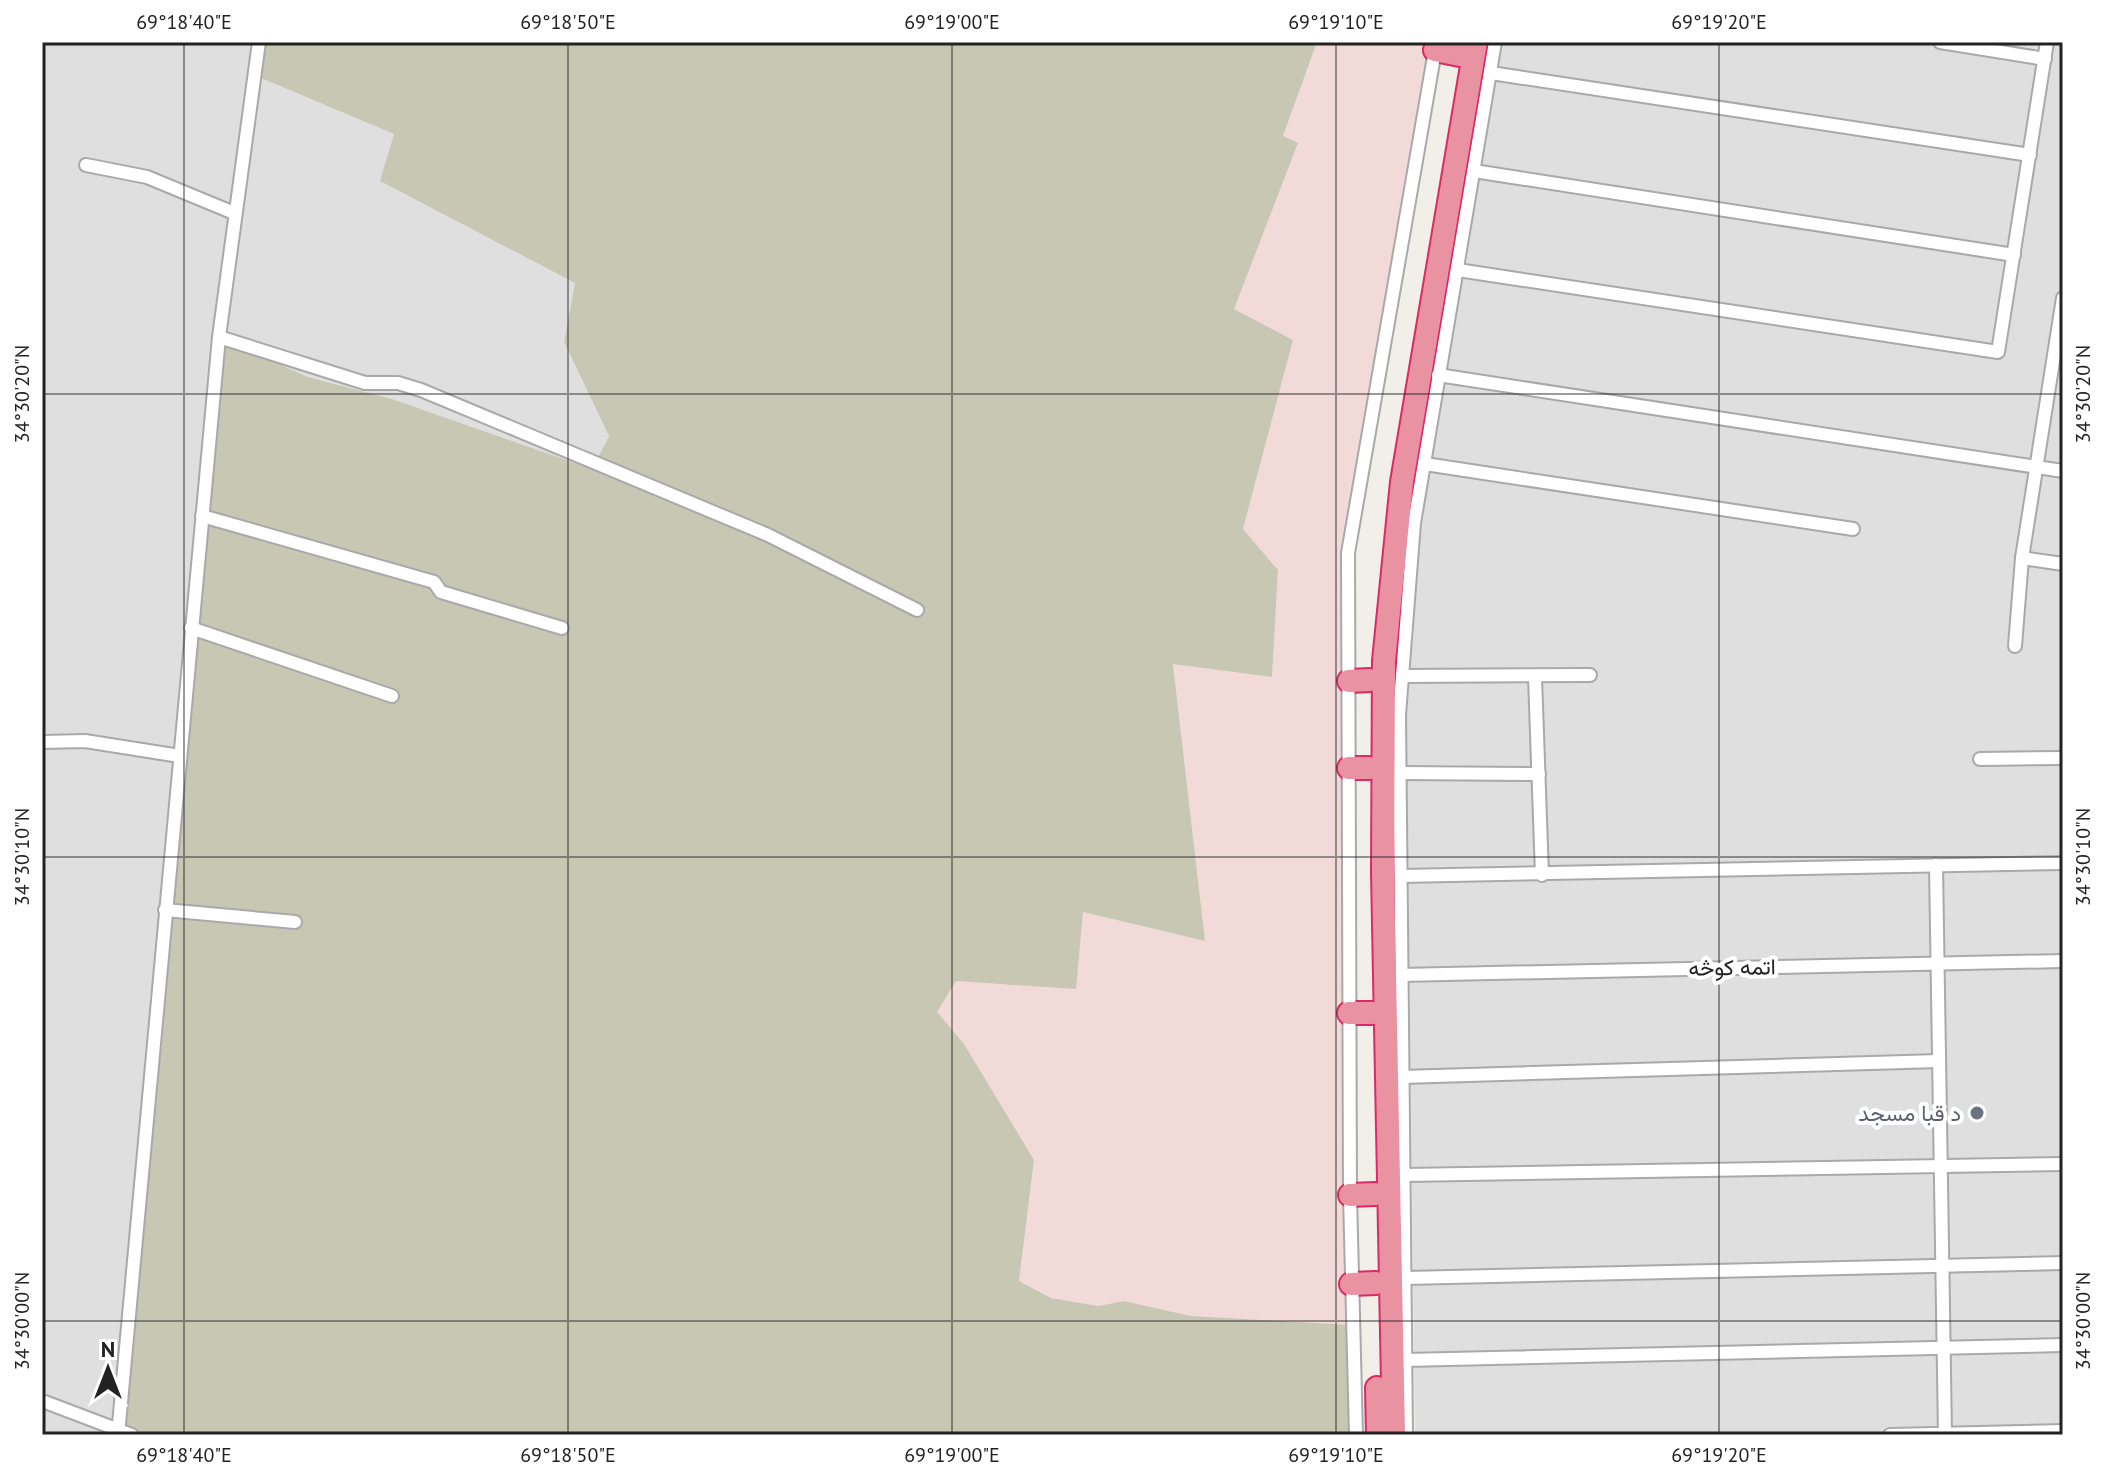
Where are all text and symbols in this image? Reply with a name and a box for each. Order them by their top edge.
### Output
text: 69°18'40"E [136,9,232,35]
text: 69°18'50"E [520,9,616,35]
text: 69°19'00"E [904,9,1000,35]
text: 69°19'10"E [1288,9,1384,35]
text: 69°19'20"E [1671,9,1767,35]
text: 34°30'20"N [9,345,35,443]
text: 34°30'20"N [2070,345,2096,443]
text: 34°30'10"N [9,808,35,906]
text: 34°30'10"N [2070,808,2096,906]
street label: اتمه کوڅه [1688,952,1776,982]
place label: د قبا مسجد [1858,1099,1961,1127]
marker: د قبا مسجد [1968,1104,1986,1122]
text: 34°30'00"N [9,1272,35,1370]
text: 34°30'00"N [2070,1272,2096,1370]
north arrow [68,1329,148,1409]
text: N [101,1335,115,1363]
text: 69°18'40"E [136,1442,232,1468]
text: 69°18'50"E [520,1442,616,1468]
text: 69°19'00"E [904,1442,1000,1468]
text: 69°19'10"E [1288,1442,1384,1468]
text: 69°19'20"E [1671,1442,1767,1468]

